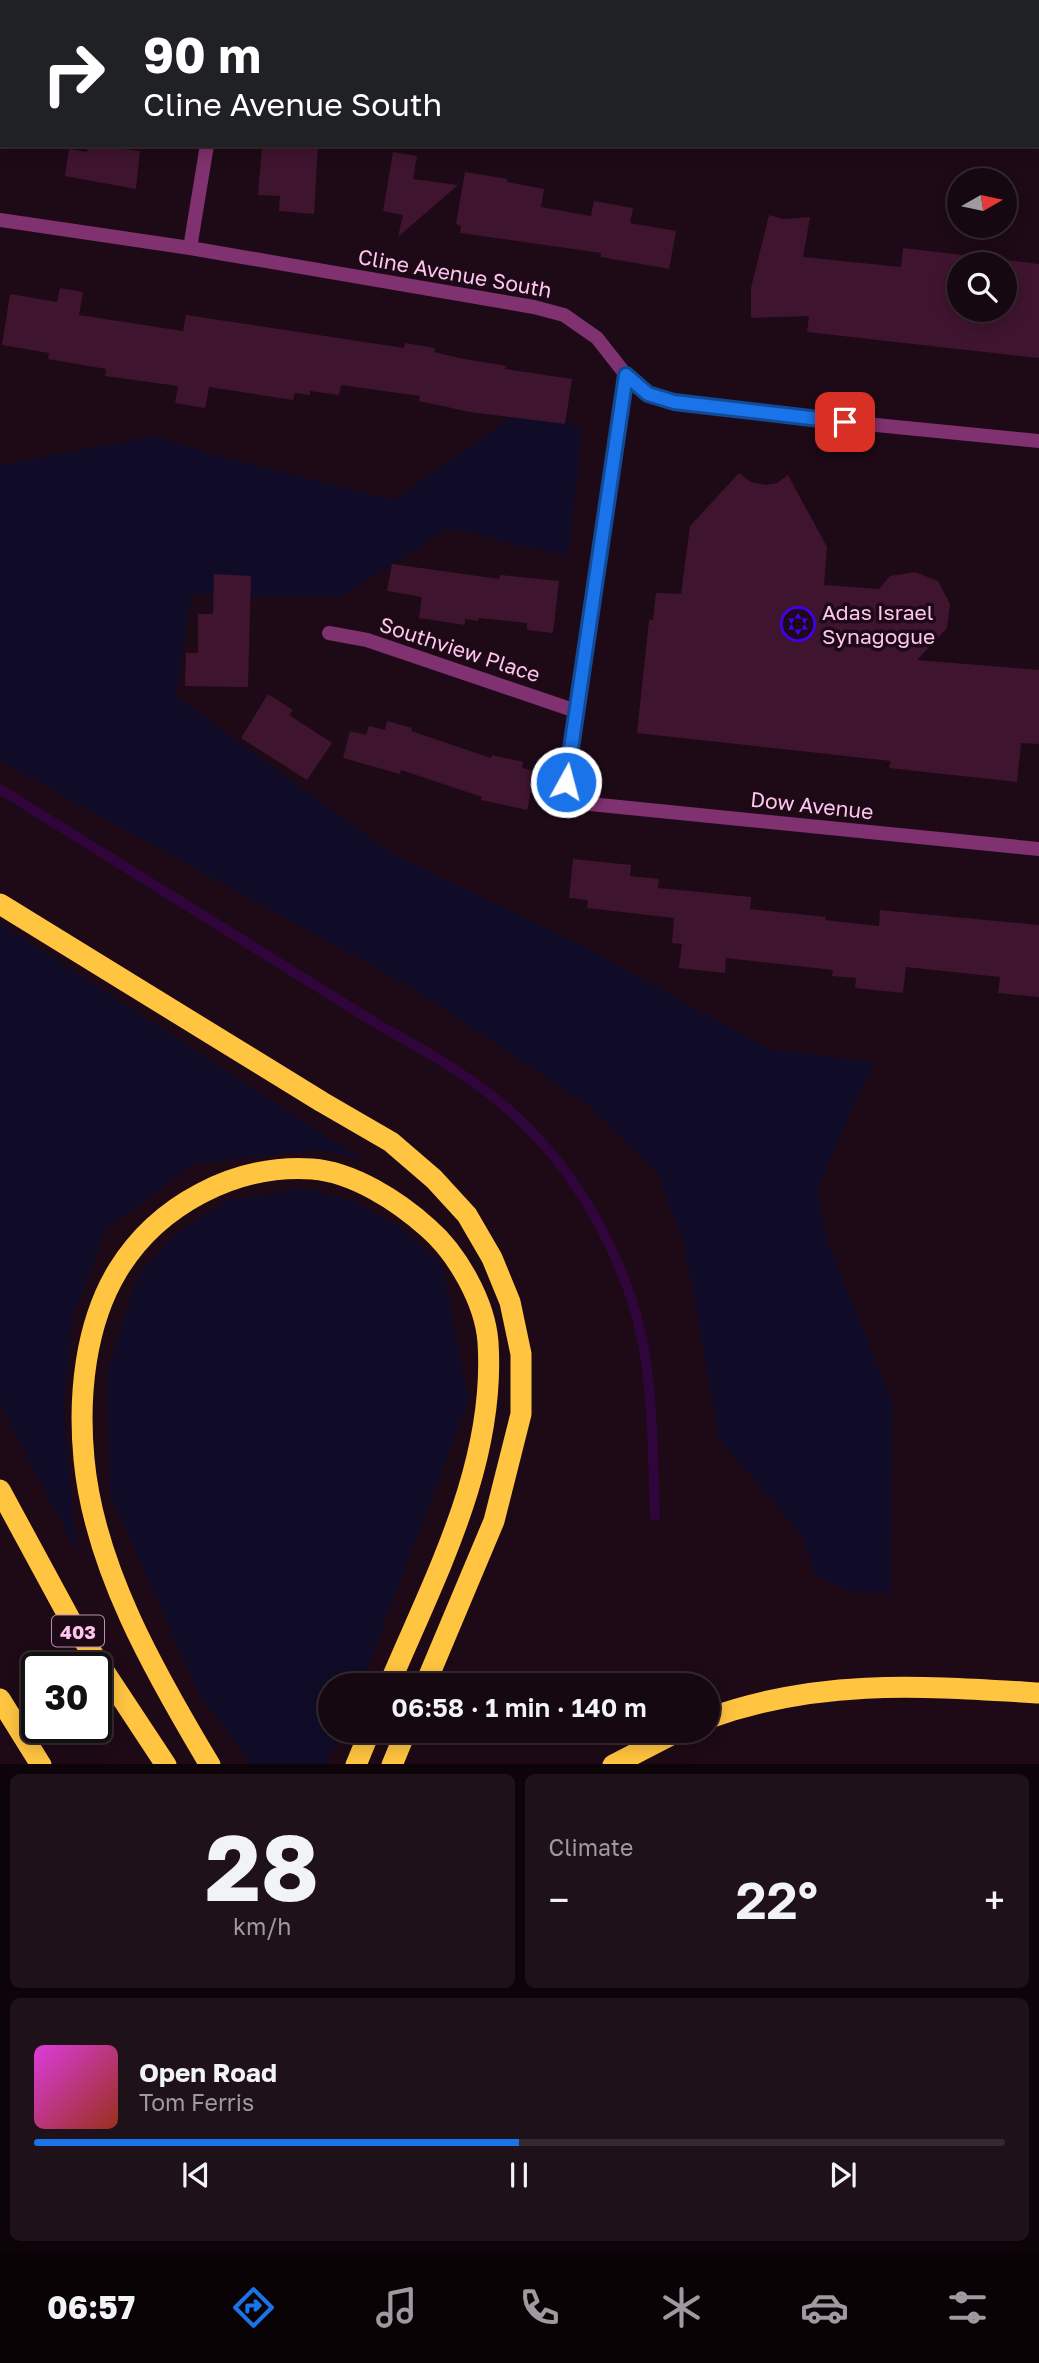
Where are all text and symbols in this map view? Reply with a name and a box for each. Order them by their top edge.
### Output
text: 90 m [143,25,261,84]
icon: right [28,28,119,119]
text: Cline Avenue South [143,85,442,123]
north arrow [947,168,1017,238]
map controls [947,168,1017,322]
street label: Cline Avenue South [356,243,554,303]
button: search [947,252,1017,322]
pin [815,392,875,452]
icon: arrive [826,403,864,441]
place label: Adas Israel Synagogue [822,599,935,649]
synagogue icon: Adas Israel Synagogue [779,605,817,643]
street label: Southview Place [376,611,544,687]
position arrow [529,745,603,819]
street label: Dow Avenue [749,786,875,824]
road number: 403 [52,1616,104,1646]
speed limit sign: 30 [21,1652,112,1743]
text: 06:58 · 1 min · 140 m [391,1692,647,1723]
text: 28 [205,1812,319,1921]
text: Climate [549,1833,633,1861]
text: 22° [735,1868,818,1930]
text: − [549,1877,569,1922]
text: + [984,1877,1005,1922]
text: km/h [233,1912,292,1940]
text: Open Road [139,2057,277,2088]
text: Tom Ferris [139,2088,254,2116]
icon: previous [177,2156,215,2194]
icon: pause [500,2156,538,2194]
icon: next [824,2156,862,2194]
icon: directions [229,2283,278,2332]
icon: music [372,2283,421,2332]
icon: phone [515,2283,564,2332]
icon: climate [657,2283,706,2332]
icon: car [800,2283,849,2332]
icon: filters [943,2283,992,2332]
text: 06:57 [47,2288,135,2326]

